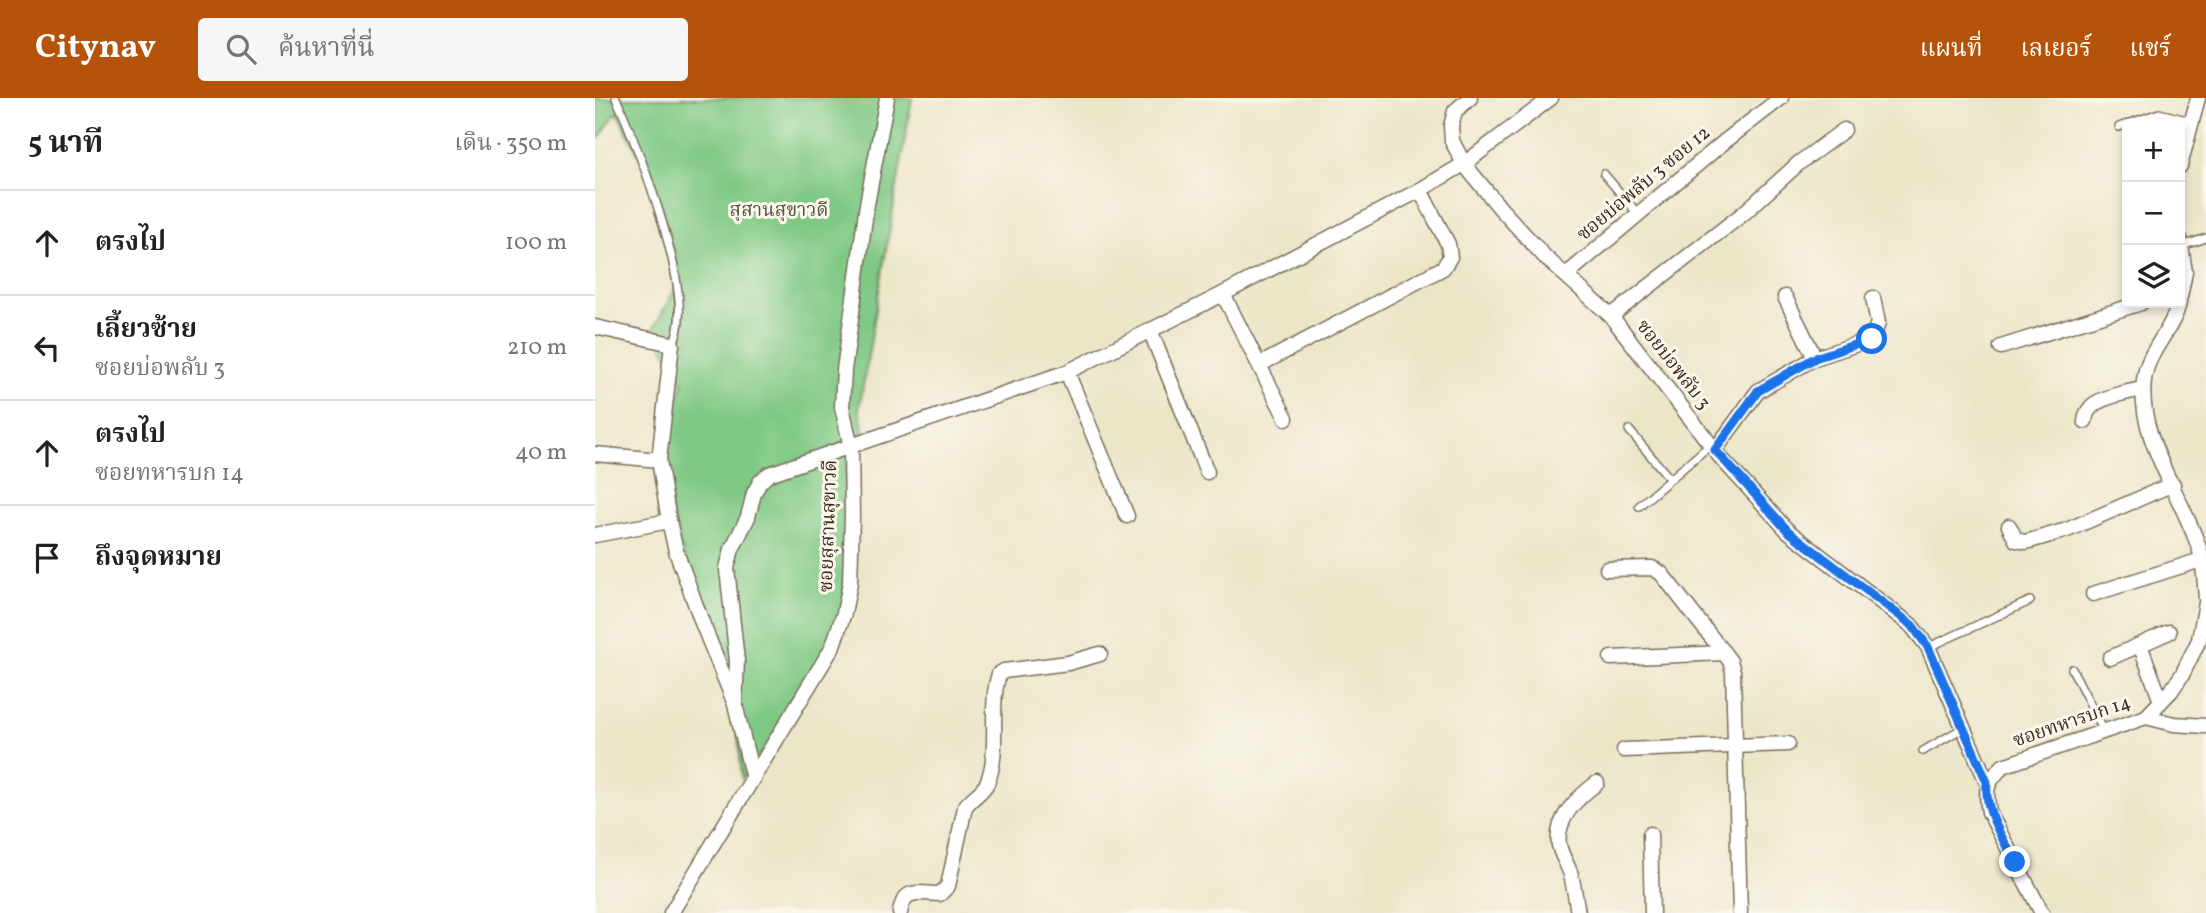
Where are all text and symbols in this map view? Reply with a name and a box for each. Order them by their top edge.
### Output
search box [198,18,688,81]
text: Citynav [35,26,156,72]
icon: search [222,30,260,68]
text: ค้นหาที่นี่ [278,31,375,67]
text: แผนที่ [1920,33,1983,67]
text: เลเยอร์ [2021,33,2092,67]
text: แชร์ [2130,33,2171,67]
map controls [2122,119,2185,308]
button: + [2122,119,2185,182]
street label: ซอยบ่อพลับ 3 ซอย 12 [1572,121,1716,247]
text: 5 นาที [28,123,103,165]
text: เดิน · 350 m [454,128,567,160]
button: − [2122,182,2185,245]
park label: สุสานสุขาวดี [730,198,828,224]
icon: ahead [28,224,66,262]
text: ตรงไป [95,225,166,261]
text: 100 m [505,227,567,259]
button: layers [2122,245,2185,308]
text: เลี้ยวซ้าย [95,312,197,348]
street label: ซอยบ่อพลับ 3 [1630,315,1716,415]
route start [1856,323,1887,354]
icon: left [28,329,66,367]
text: 210 m [507,332,567,364]
text: ซอยบ่อพลับ 3 [95,353,225,385]
text: ตรงไป [95,417,166,453]
icon: ahead [28,434,66,472]
text: 40 m [515,437,567,469]
text: ซอยทหารบก 14 [95,458,244,490]
street label: ซอยสุสานสุขาวดี [814,459,844,593]
icon: arrive [28,539,66,577]
text: ถึงจุดหมาย [95,540,222,576]
street label: ซอยทหารบก 14 [2010,690,2134,754]
route end [1999,846,2030,877]

